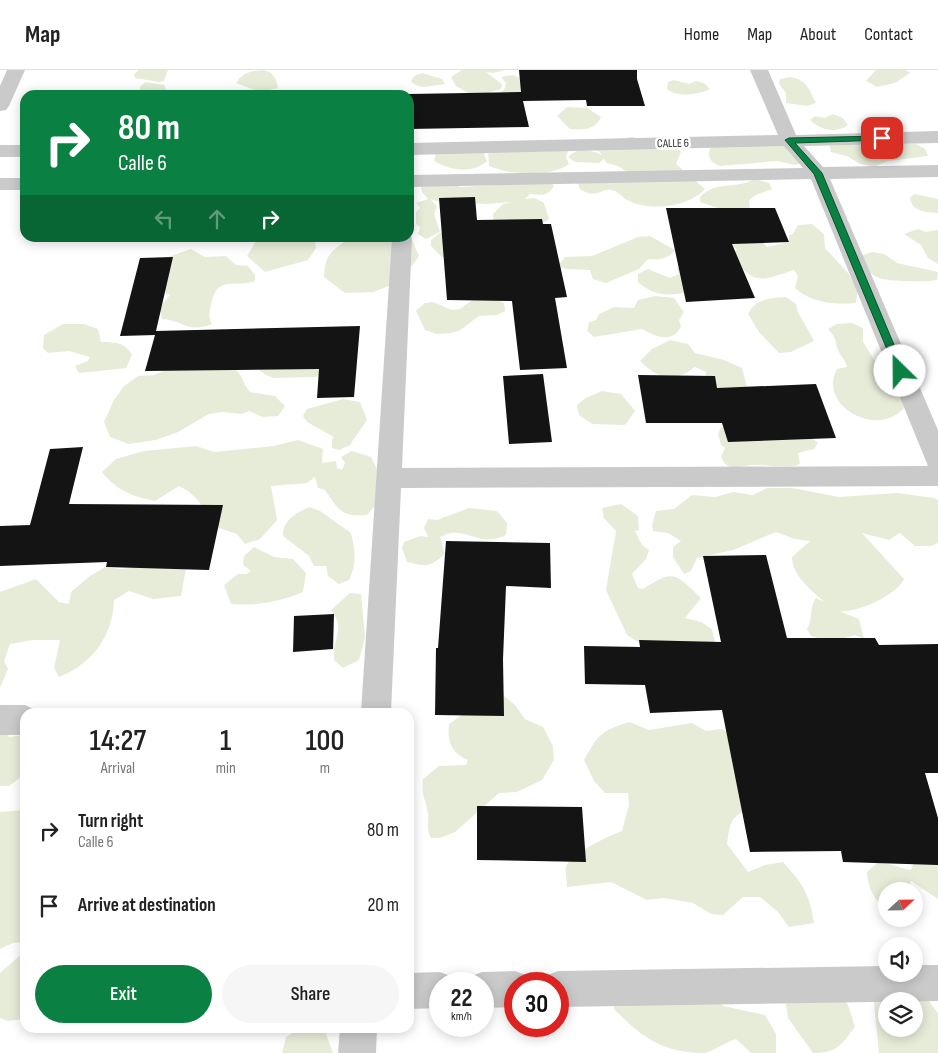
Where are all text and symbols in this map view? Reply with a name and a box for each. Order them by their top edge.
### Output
text: Map [25,20,60,49]
text: Home [684,24,719,45]
text: Map [747,24,772,45]
text: About [800,24,836,45]
text: Contact [864,24,913,45]
text: 80 m [118,107,180,150]
icon: right [35,110,100,175]
pin [861,117,903,159]
icon: arrive [868,124,896,152]
street label: CALLE 6 [657,136,689,151]
text: Calle 6 [118,150,167,177]
icon: left [150,205,178,233]
icon: ahead [203,205,231,233]
icon: right [256,205,284,233]
position arrow [873,344,925,396]
text: 14:27 [90,723,146,759]
text: 1 [220,723,231,759]
text: 100 [305,723,344,759]
text: Arrival [101,759,135,778]
text: min [216,759,236,778]
text: m [320,759,330,778]
text: Turn right [78,810,143,833]
icon: right [35,817,63,845]
text: 80 m [367,819,399,842]
text: Calle 6 [78,833,114,852]
north arrow [878,882,922,928]
map controls [878,882,923,1037]
icon: arrive [35,892,63,920]
text: Arrive at destination [78,894,216,917]
text: 20 m [367,894,399,917]
button: sound [878,937,923,982]
button: Exit [35,965,212,1023]
button: Share [222,965,399,1023]
speed limit sign: 30 [504,972,569,1037]
text: 22 [451,983,472,1014]
button: layers [878,992,923,1037]
text: km/h [451,1009,472,1024]

